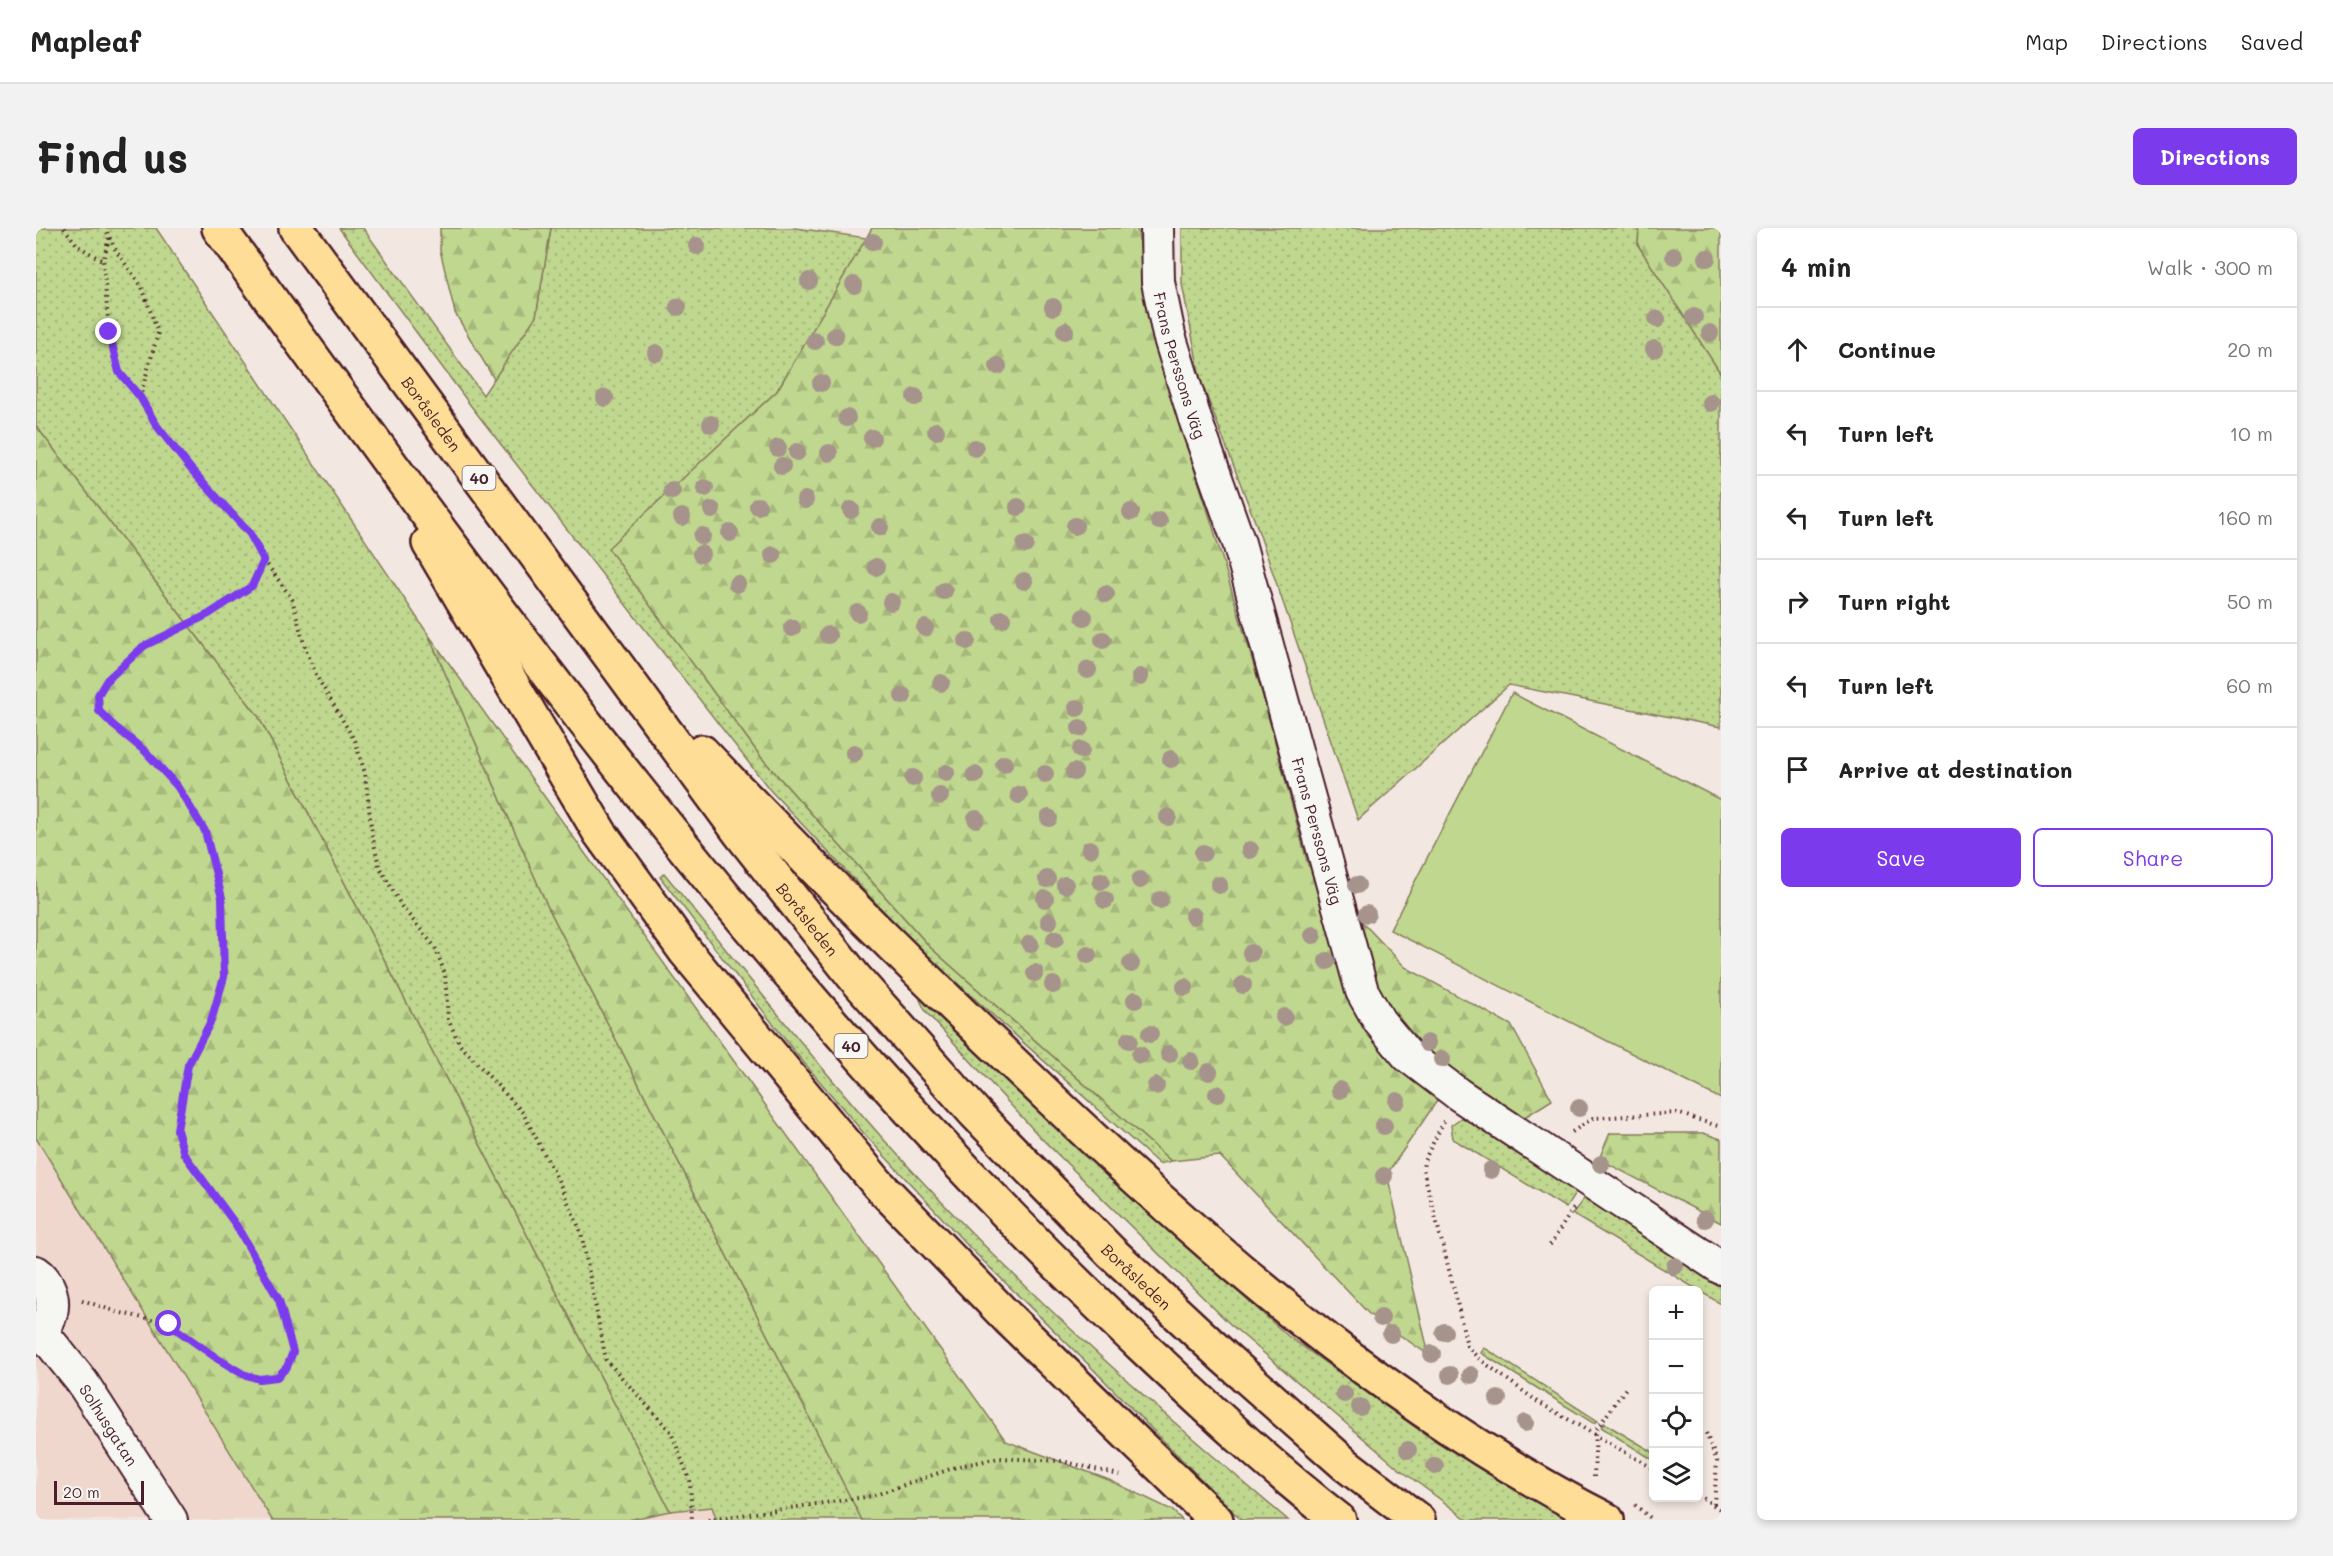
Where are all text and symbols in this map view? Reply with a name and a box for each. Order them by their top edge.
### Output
text: Mapleaf [30,23,141,59]
text: Map [2025,28,2068,55]
text: Directions [2101,28,2208,55]
text: Saved [2241,28,2303,55]
button: Directions [2133,128,2297,185]
text: Find us [36,129,188,184]
text: 4 min [1781,250,1851,284]
text: Walk · 300 m [2147,254,2273,280]
street label: Frans Perssons Väg [1150,290,1211,441]
route end [95,318,121,344]
icon: ahead [1781,333,1814,366]
text: Continue [1838,335,1936,364]
text: 20 m [2227,336,2273,362]
street label: Boråsleden [398,372,467,455]
icon: left [1781,417,1814,450]
text: Turn left [1838,419,1934,448]
text: 10 m [2229,420,2273,446]
road number: 40 [462,466,496,490]
icon: left [1781,501,1814,534]
text: Turn left [1838,503,1934,532]
text: 160 m [2217,504,2273,530]
icon: right [1781,585,1814,618]
text: Turn right [1838,587,1950,616]
text: 50 m [2227,588,2273,614]
icon: left [1781,669,1814,702]
text: Turn left [1838,671,1934,700]
text: 60 m [2226,672,2273,698]
icon: arrive [1781,753,1814,786]
street label: Frans Perssons Väg [1288,755,1348,907]
text: Arrive at destination [1838,755,2073,784]
button: Save [1781,828,2021,887]
button: Share [2033,828,2273,887]
street label: Boråsleden [772,878,844,960]
road number: 40 [834,1034,868,1058]
street label: Boråsleden [1097,1238,1176,1314]
map controls [1649,1286,1703,1502]
button: + [1649,1286,1703,1340]
route start [155,1310,181,1336]
button: − [1649,1340,1703,1394]
street label: Solhusgatan [75,1380,144,1469]
button: locate [1649,1394,1703,1448]
button: layers [1649,1448,1703,1502]
scale bar [54,1478,144,1506]
text: 20 m [63,1481,100,1502]

